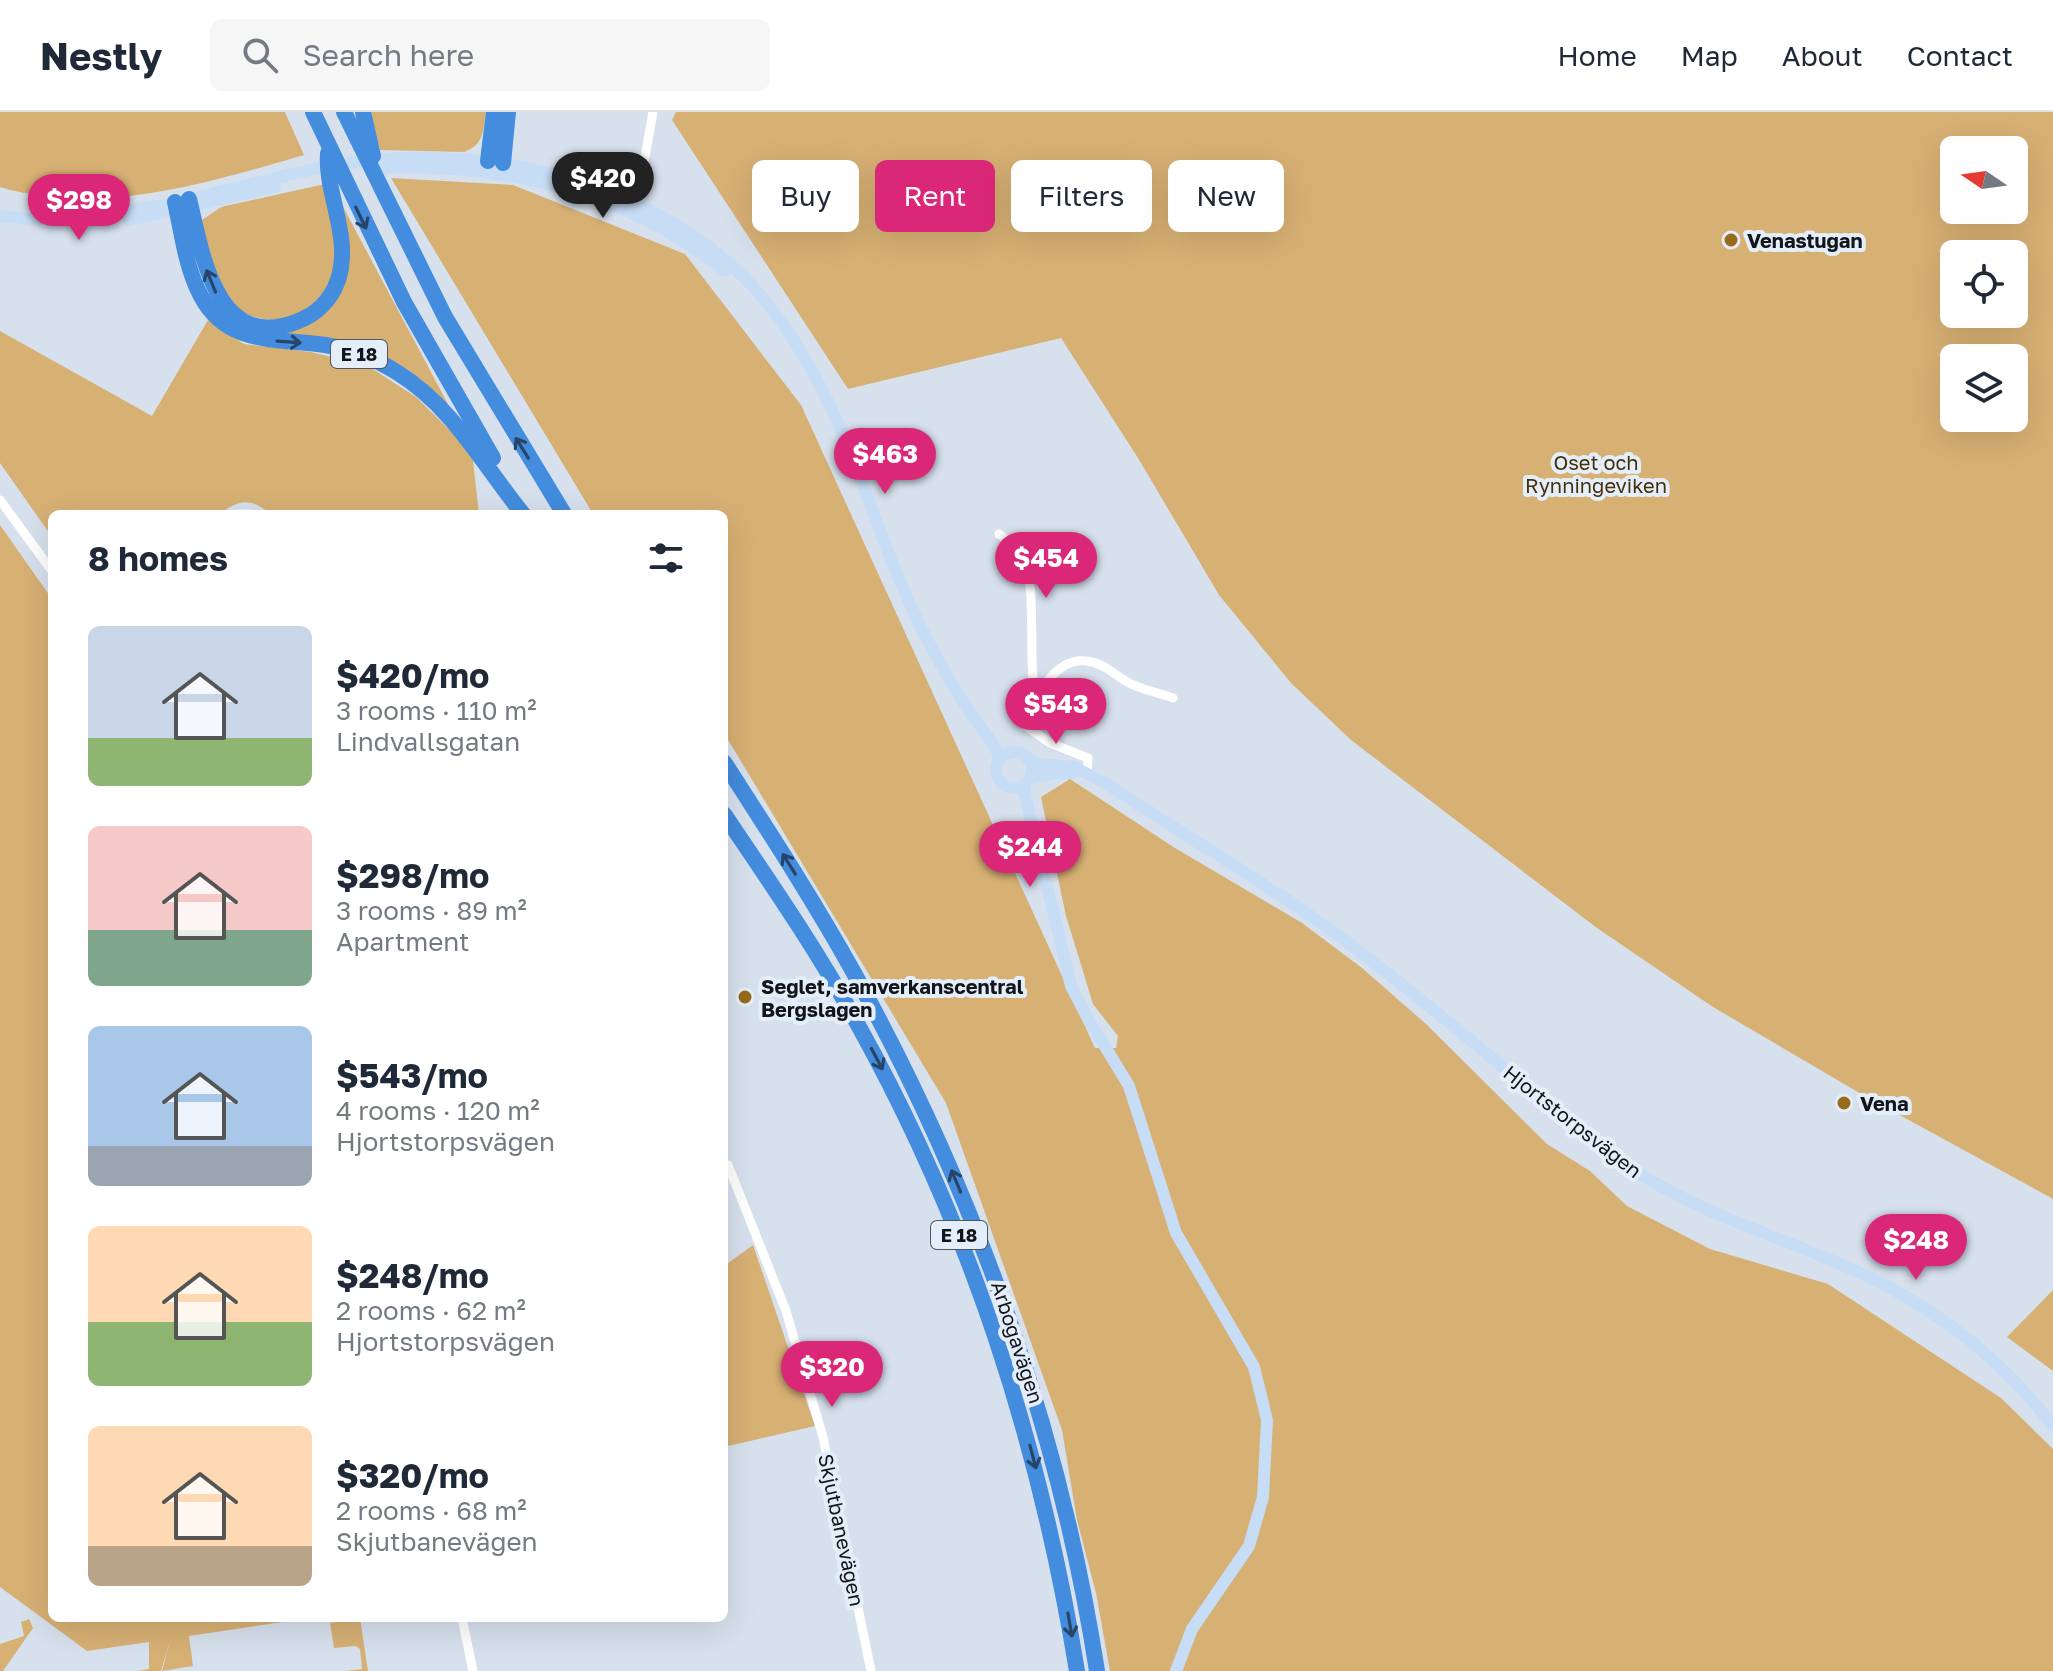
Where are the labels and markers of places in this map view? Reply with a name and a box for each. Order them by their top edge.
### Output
pin: $420 [556,152,650,220]
pin: $298 [32,174,126,242]
place label: Venastugan [1747,228,1863,252]
marker: Venastugan [1722,231,1740,249]
pin: $463 [838,428,932,496]
pin: $454 [999,532,1093,600]
pin: $543 [1009,678,1103,746]
pin: $244 [983,821,1077,889]
place label: Seglet, samverkanscentral Bergslagen [761,974,1024,1021]
marker: Seglet, samverkanscentral Bergslagen [736,988,754,1006]
place label: Vena [1860,1091,1909,1115]
marker: Vena [1835,1094,1853,1112]
pin: $248 [1869,1214,1963,1282]
pin: $320 [785,1341,879,1409]

